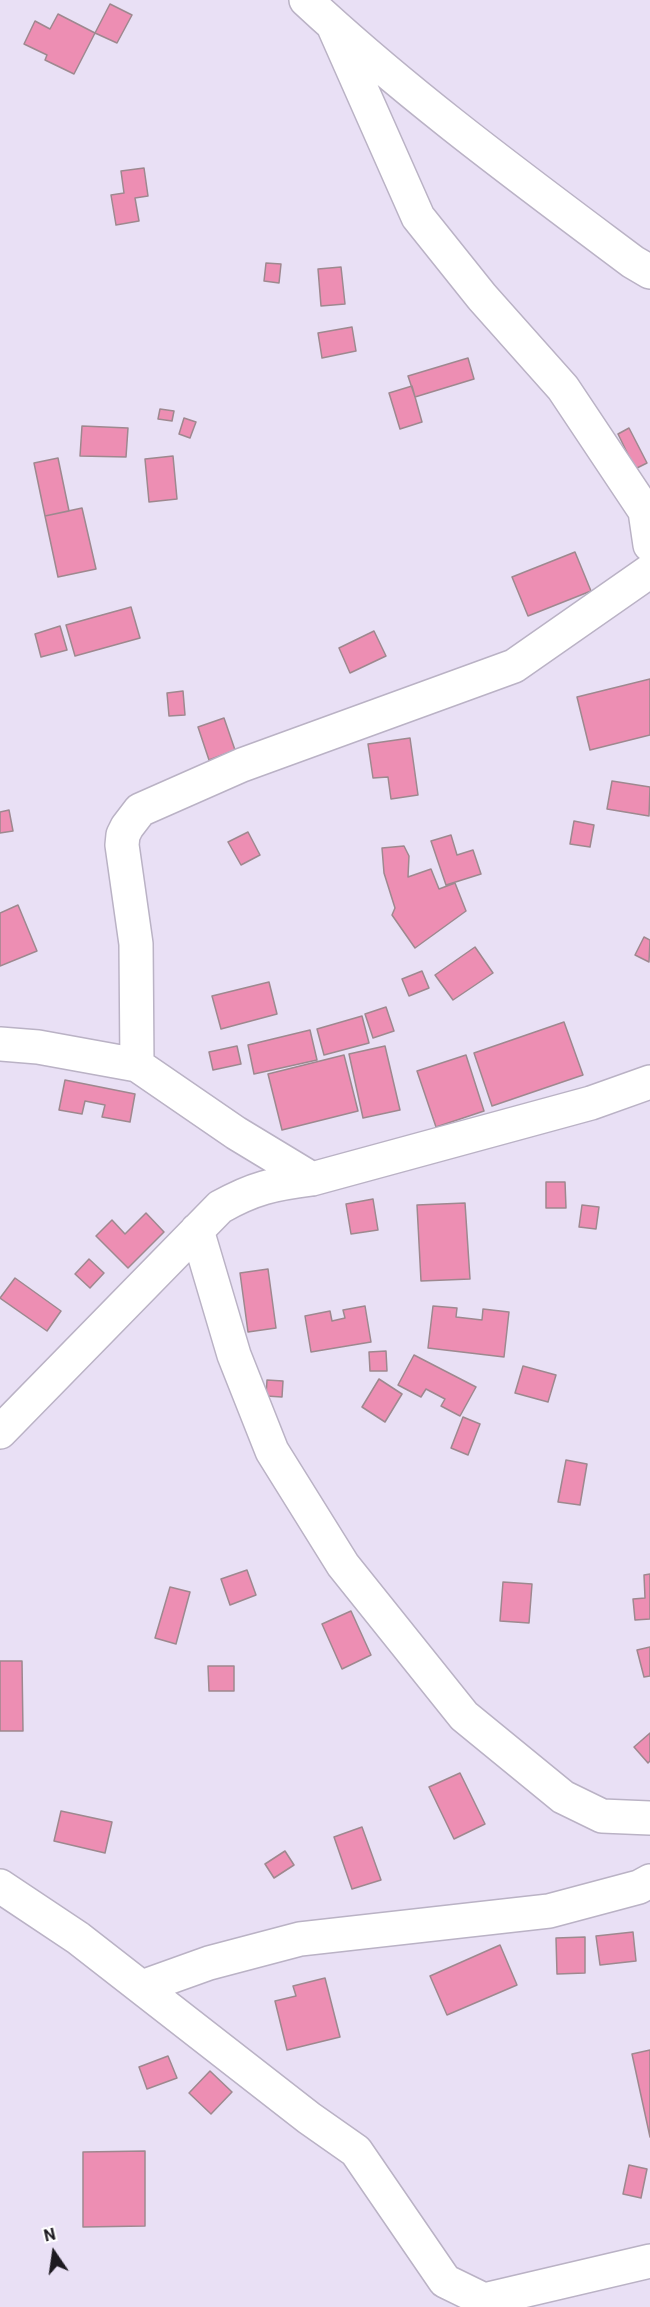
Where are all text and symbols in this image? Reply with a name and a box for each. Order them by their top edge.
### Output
north arrow [24,2223,84,2283]
text: N [42,2224,57,2246]

